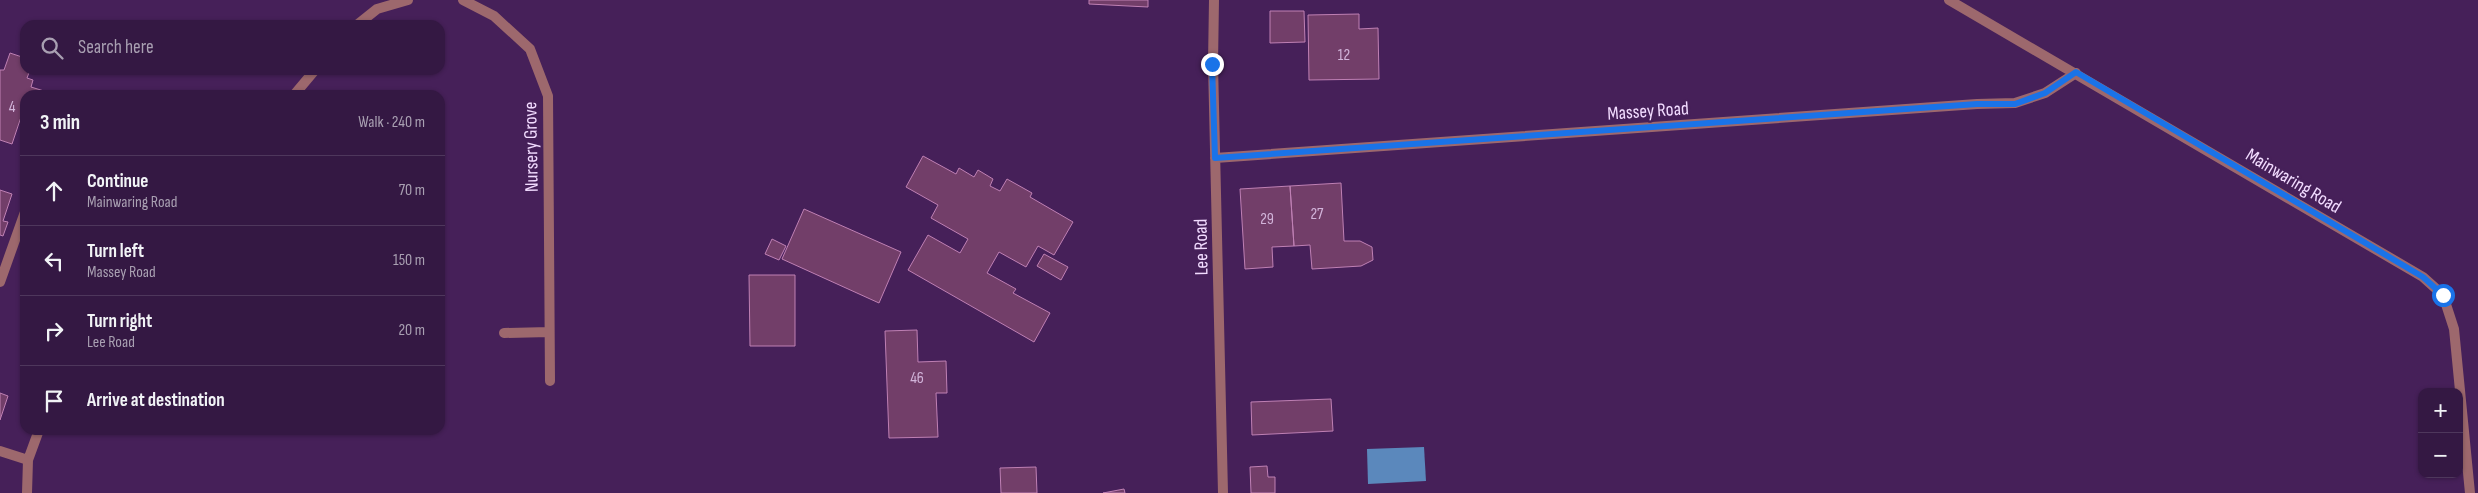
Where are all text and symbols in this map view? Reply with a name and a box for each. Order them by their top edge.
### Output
search box [20,20,445,75]
icon: search [38,34,66,62]
text: Search here [78,36,154,59]
house number: 12 [1338,46,1350,65]
route end [1201,53,1224,76]
street label: Massey Road [1607,97,1690,126]
house number: 4 [9,98,16,117]
street label: Nursery Grove [519,102,544,192]
text: 3 min [40,110,80,135]
text: Walk · 240 m [358,113,425,132]
street label: Mainwaring Road [2241,144,2345,219]
text: Continue [87,170,148,193]
icon: ahead [40,177,68,205]
text: 70 m [399,181,425,200]
text: Mainwaring Road [87,193,177,212]
house number: 27 [1310,205,1324,224]
house number: 29 [1260,210,1274,229]
street label: Lee Road [1190,218,1213,276]
text: Turn left [87,240,144,263]
icon: left [40,247,68,275]
text: 150 m [393,251,425,270]
text: Massey Road [87,263,156,282]
route start [2432,284,2455,307]
text: Turn right [87,310,152,333]
icon: right [40,317,68,345]
text: 20 m [398,321,425,340]
text: Lee Road [87,333,135,352]
house number: 46 [910,369,924,388]
icon: arrive [40,387,68,415]
map controls [2418,388,2463,478]
button: + [2418,388,2463,433]
text: Arrive at destination [87,389,225,412]
button: − [2418,433,2463,478]

